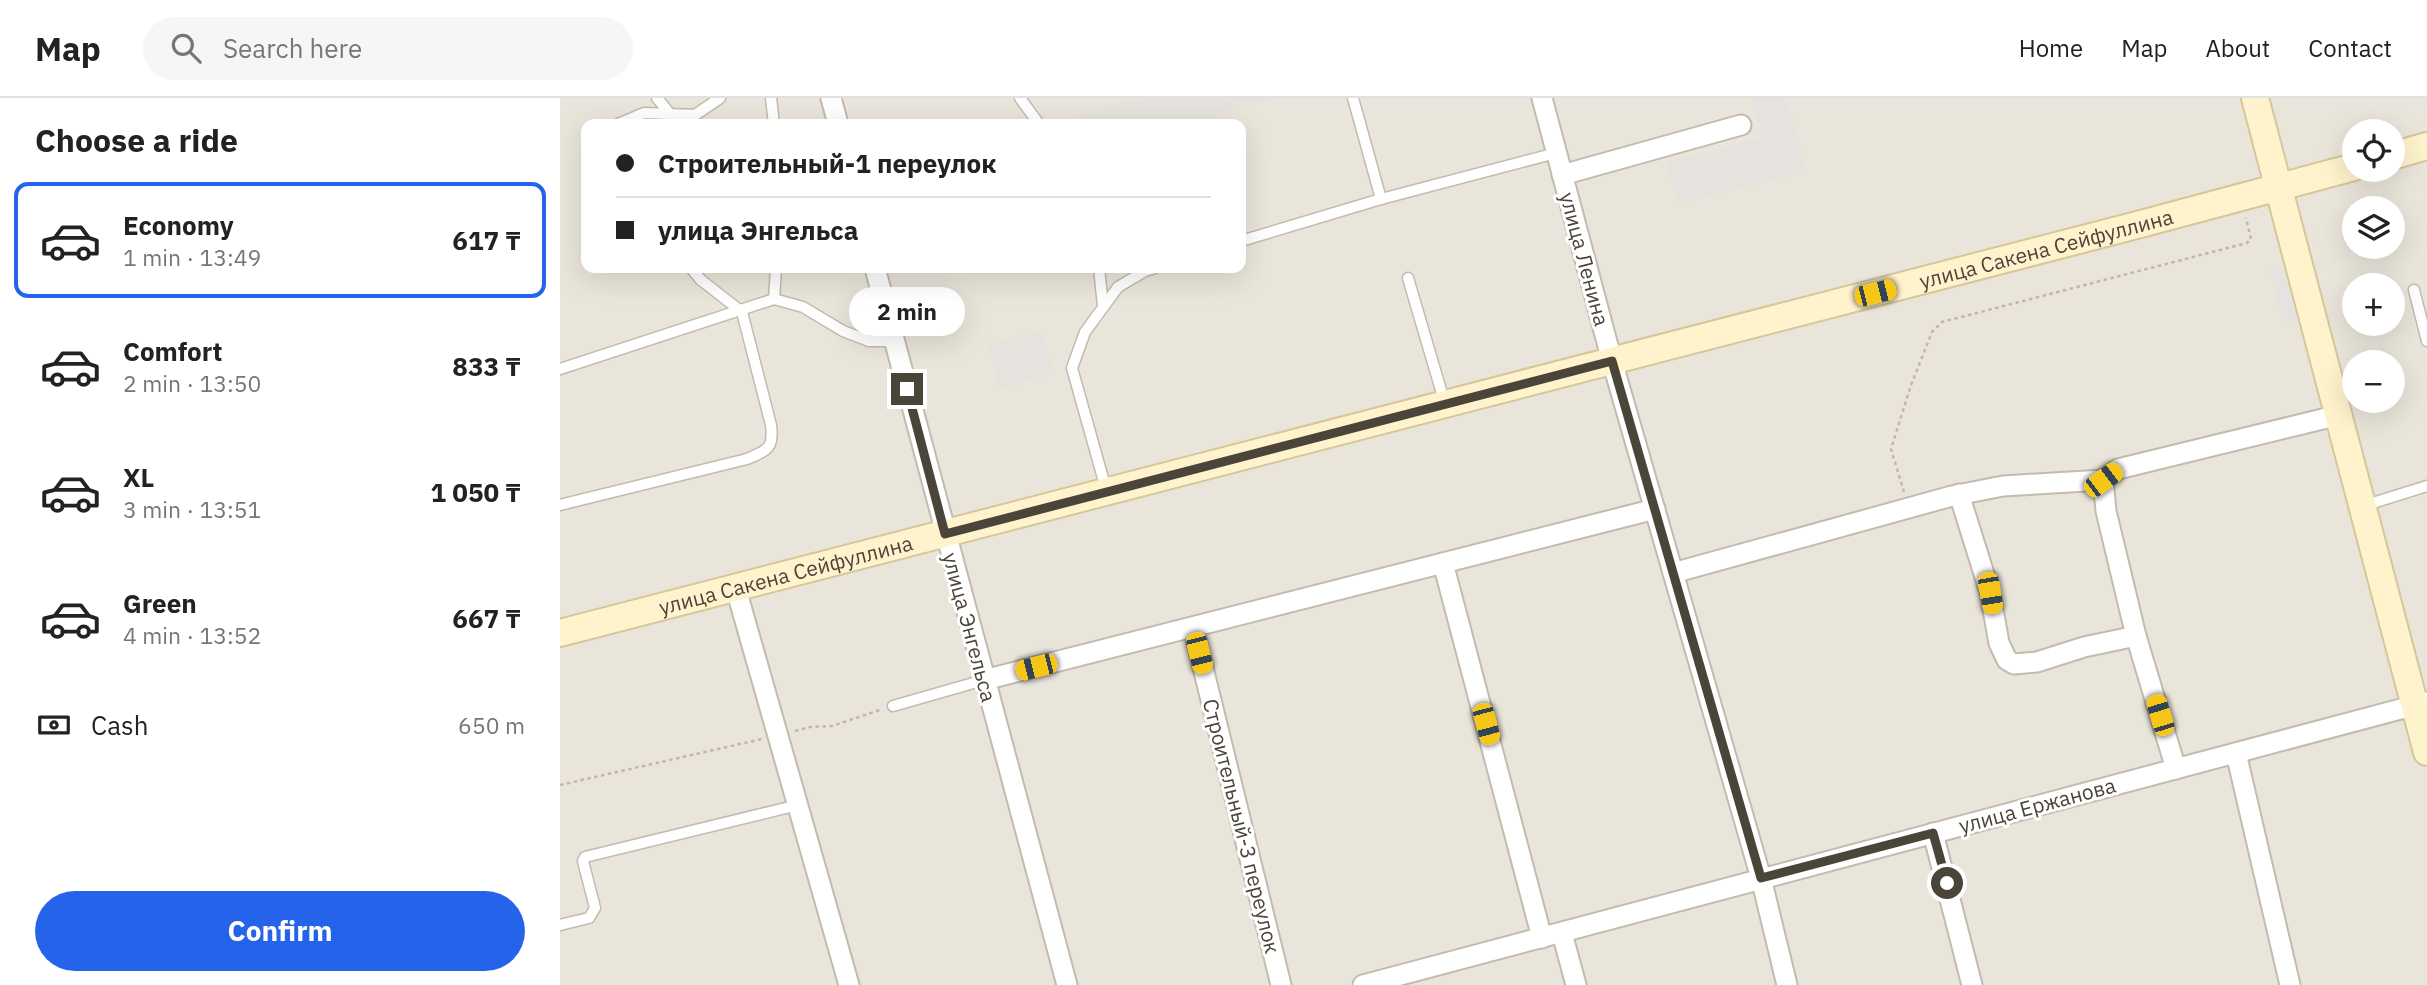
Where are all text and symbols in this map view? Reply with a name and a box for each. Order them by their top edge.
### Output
search box [143,17,633,80]
text: Map [35,27,101,70]
icon: search [167,29,205,67]
text: Search here [223,31,362,65]
text: Home [2019,32,2083,64]
text: Map [2121,32,2167,64]
text: About [2205,32,2270,64]
text: Contact [2308,32,2392,64]
text: Choose a ride [35,119,238,161]
map controls [2342,119,2405,413]
button: locate [2342,119,2405,182]
text: Строительный-1 переулок [658,146,997,180]
street label: улица Ленина [1554,189,1616,329]
button: layers [2342,196,2405,259]
street label: улица Сакена Сейфуллина [1916,202,2176,295]
text: Economy [123,208,234,242]
icon: car [39,209,102,272]
text: улица Энгельса [658,213,859,247]
text: 617 ₸ [452,223,521,257]
text: 1 min · 13:49 [123,242,261,272]
button: + [2342,273,2405,336]
car [1853,278,1898,308]
callout: 2 min [849,288,965,336]
text: 2 min [877,296,937,326]
text: Comfort [123,334,222,368]
icon: car [39,335,102,398]
text: 833 ₸ [452,349,521,383]
button: − [2342,350,2405,413]
text: 2 min · 13:50 [123,368,261,398]
route end [891,373,923,405]
car [2080,459,2127,501]
text: XL [123,460,154,494]
icon: car [39,461,102,524]
text: 1 050 ₸ [431,475,521,509]
text: 3 min · 13:51 [123,494,261,524]
street label: улица Сакена Сейфуллина [656,528,916,621]
street label: улица Энгельса [937,549,1003,705]
car [1977,570,2004,616]
text: Green [123,586,197,620]
icon: car [39,587,102,650]
text: 667 ₸ [452,601,521,635]
text: 4 min · 13:52 [123,620,261,650]
car [1184,630,1215,676]
car [1014,652,1059,682]
car [2144,692,2177,738]
street label: Строительный-3 переулок [1197,696,1287,956]
car [1471,701,1502,747]
icon: cash [35,706,73,744]
text: Cash [91,708,148,742]
text: 650 m [458,710,525,740]
street label: улица Ержанова [1955,771,2119,839]
route start [1931,867,1963,899]
button: Confirm [35,891,525,971]

